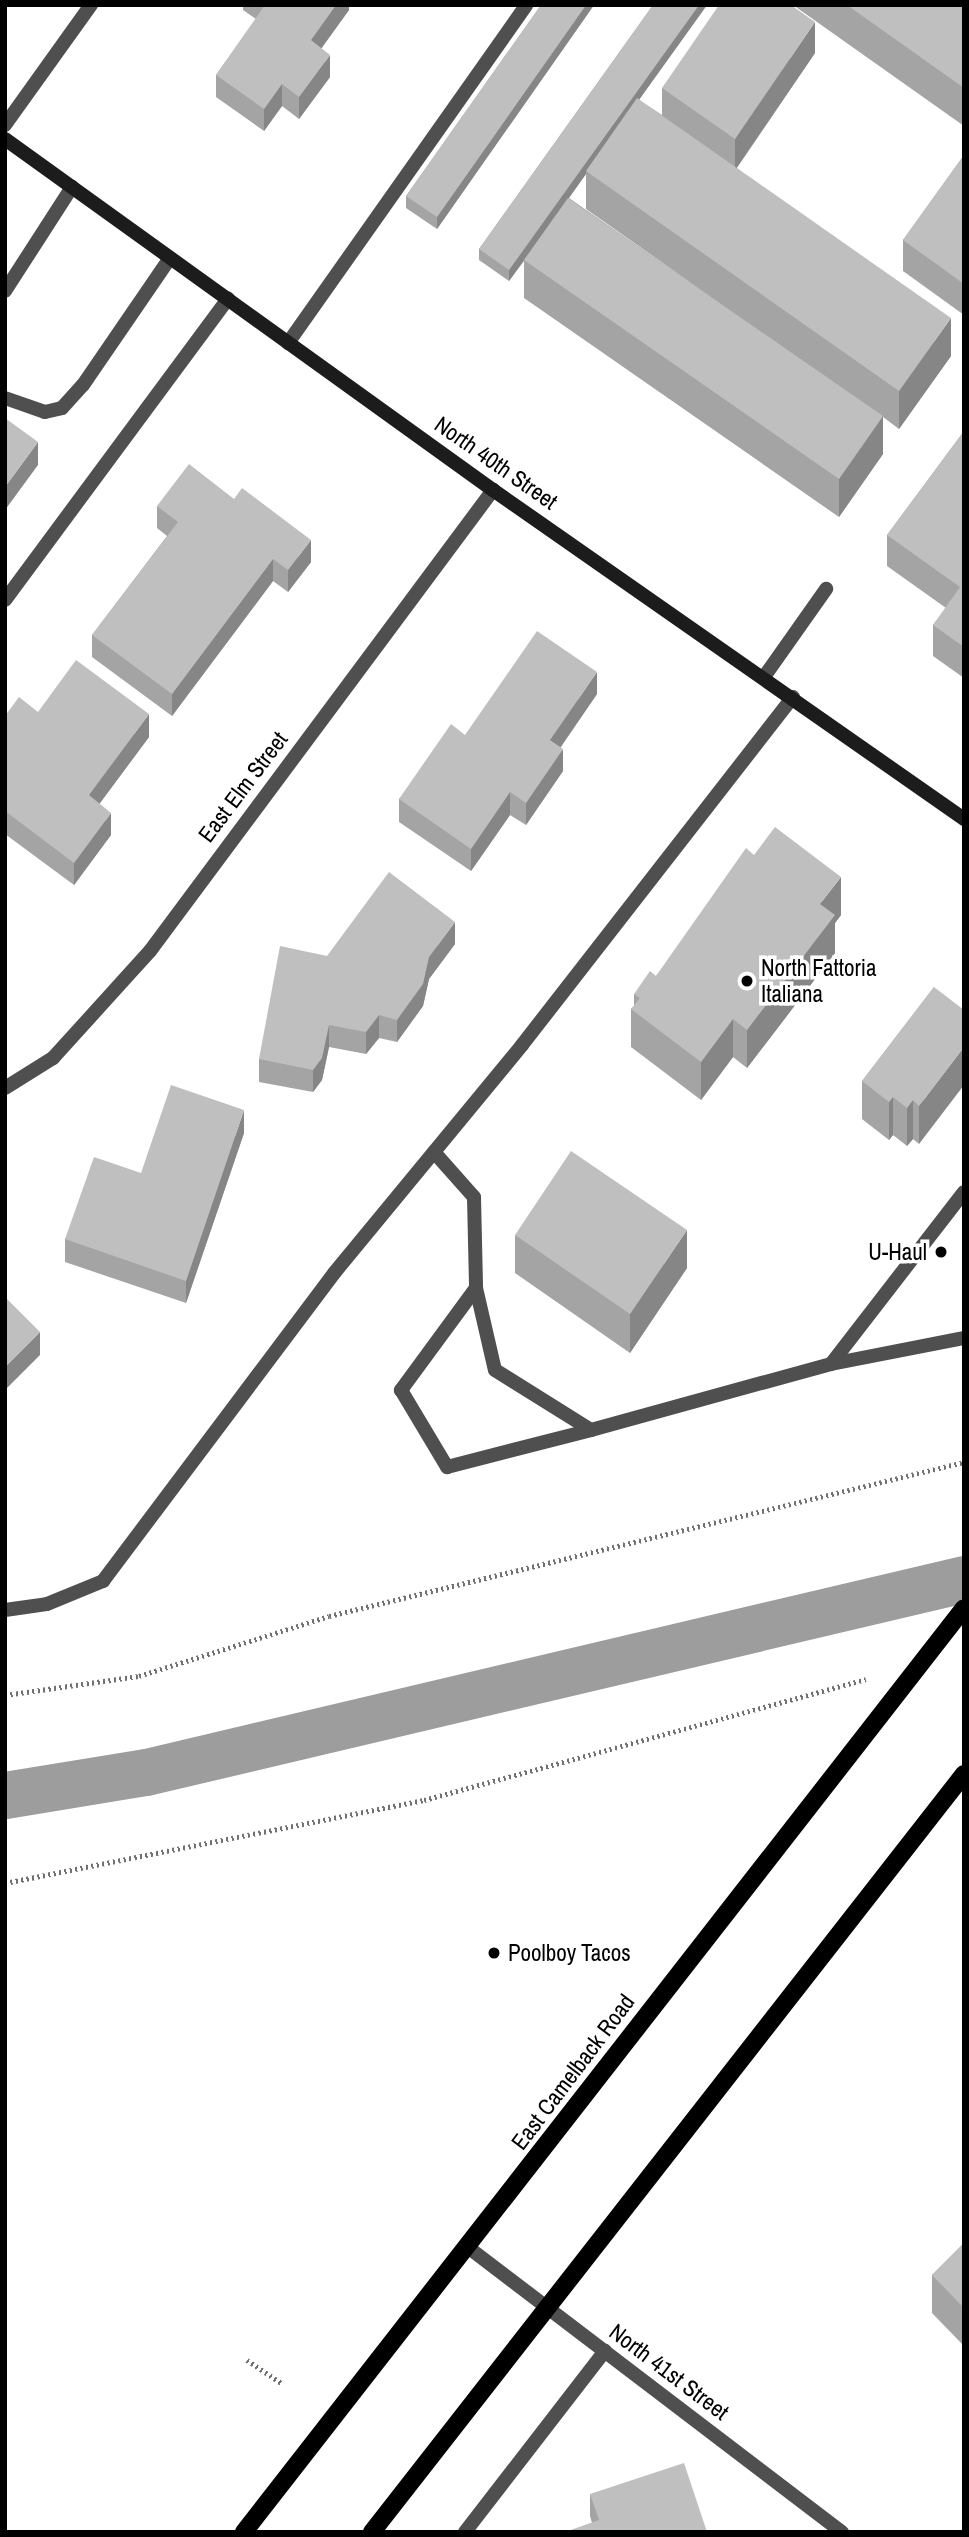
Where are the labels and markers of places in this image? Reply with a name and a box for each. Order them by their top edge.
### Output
place label: North Fattoria Italiana [761,954,876,1008]
marker: North Fattoria Italiana [739,973,755,989]
place label: U-Haul [868,1238,927,1266]
marker: U-Haul [933,1244,949,1260]
place label: Poolboy Tacos [508,1939,631,1967]
marker: Poolboy Tacos [486,1945,502,1961]

